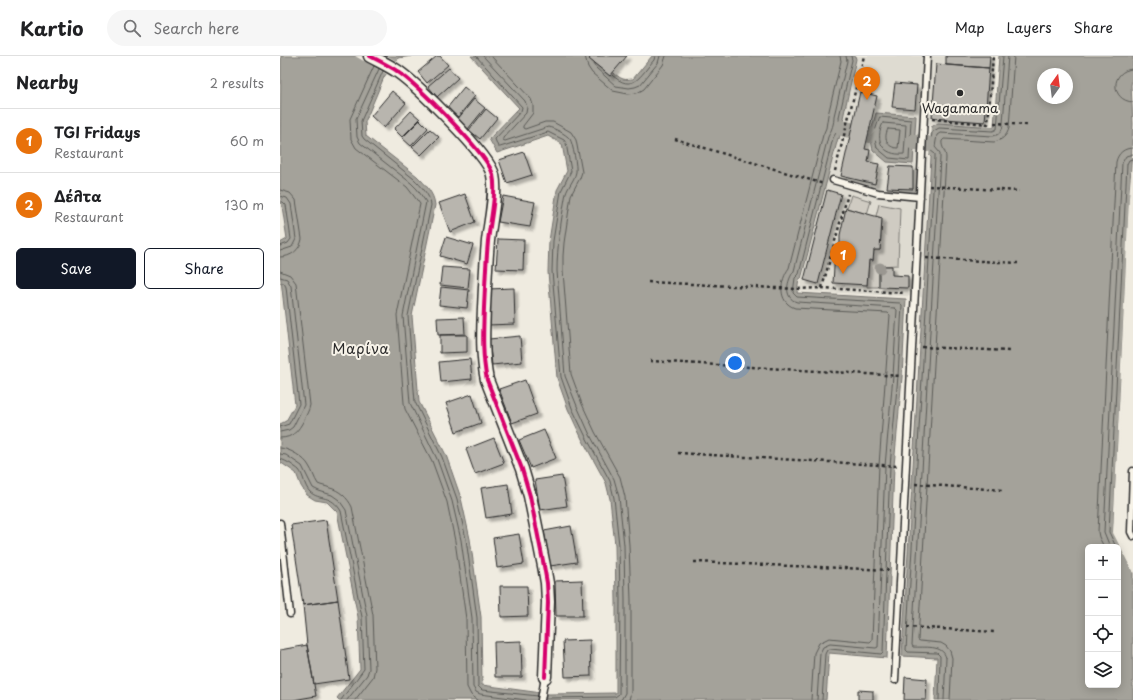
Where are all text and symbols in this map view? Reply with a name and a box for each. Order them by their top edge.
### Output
search box [107,10,387,46]
text: Kartio [20,14,83,42]
text: Search here [153,16,239,39]
icon: search [121,17,143,39]
text: Map [955,17,985,38]
text: Layers [1007,17,1052,38]
text: Share [1074,17,1113,38]
pin: 2 [854,67,880,100]
north arrow [1037,68,1073,104]
text: Nearby [16,69,78,95]
text: 2 results [210,73,264,92]
marker: Wagamama [955,88,965,98]
place label: Wagamama [922,98,999,117]
text: TGI Fridays [54,120,140,143]
text: 1 [26,131,32,150]
text: 60 m [230,131,264,150]
text: Restaurant [54,143,124,162]
text: Δέλτα [54,184,102,207]
text: 2 [24,195,34,214]
text: 130 m [225,195,264,214]
text: Restaurant [54,207,124,226]
pin: 1 [830,241,856,274]
button: Save [16,248,136,289]
button: Share [144,248,264,289]
district label: Μαρίνα [332,338,390,359]
your location [725,353,745,373]
map controls [1085,544,1121,688]
button: + [1085,544,1121,580]
button: − [1085,580,1121,616]
button: locate [1085,616,1121,652]
button: layers [1085,652,1121,688]

